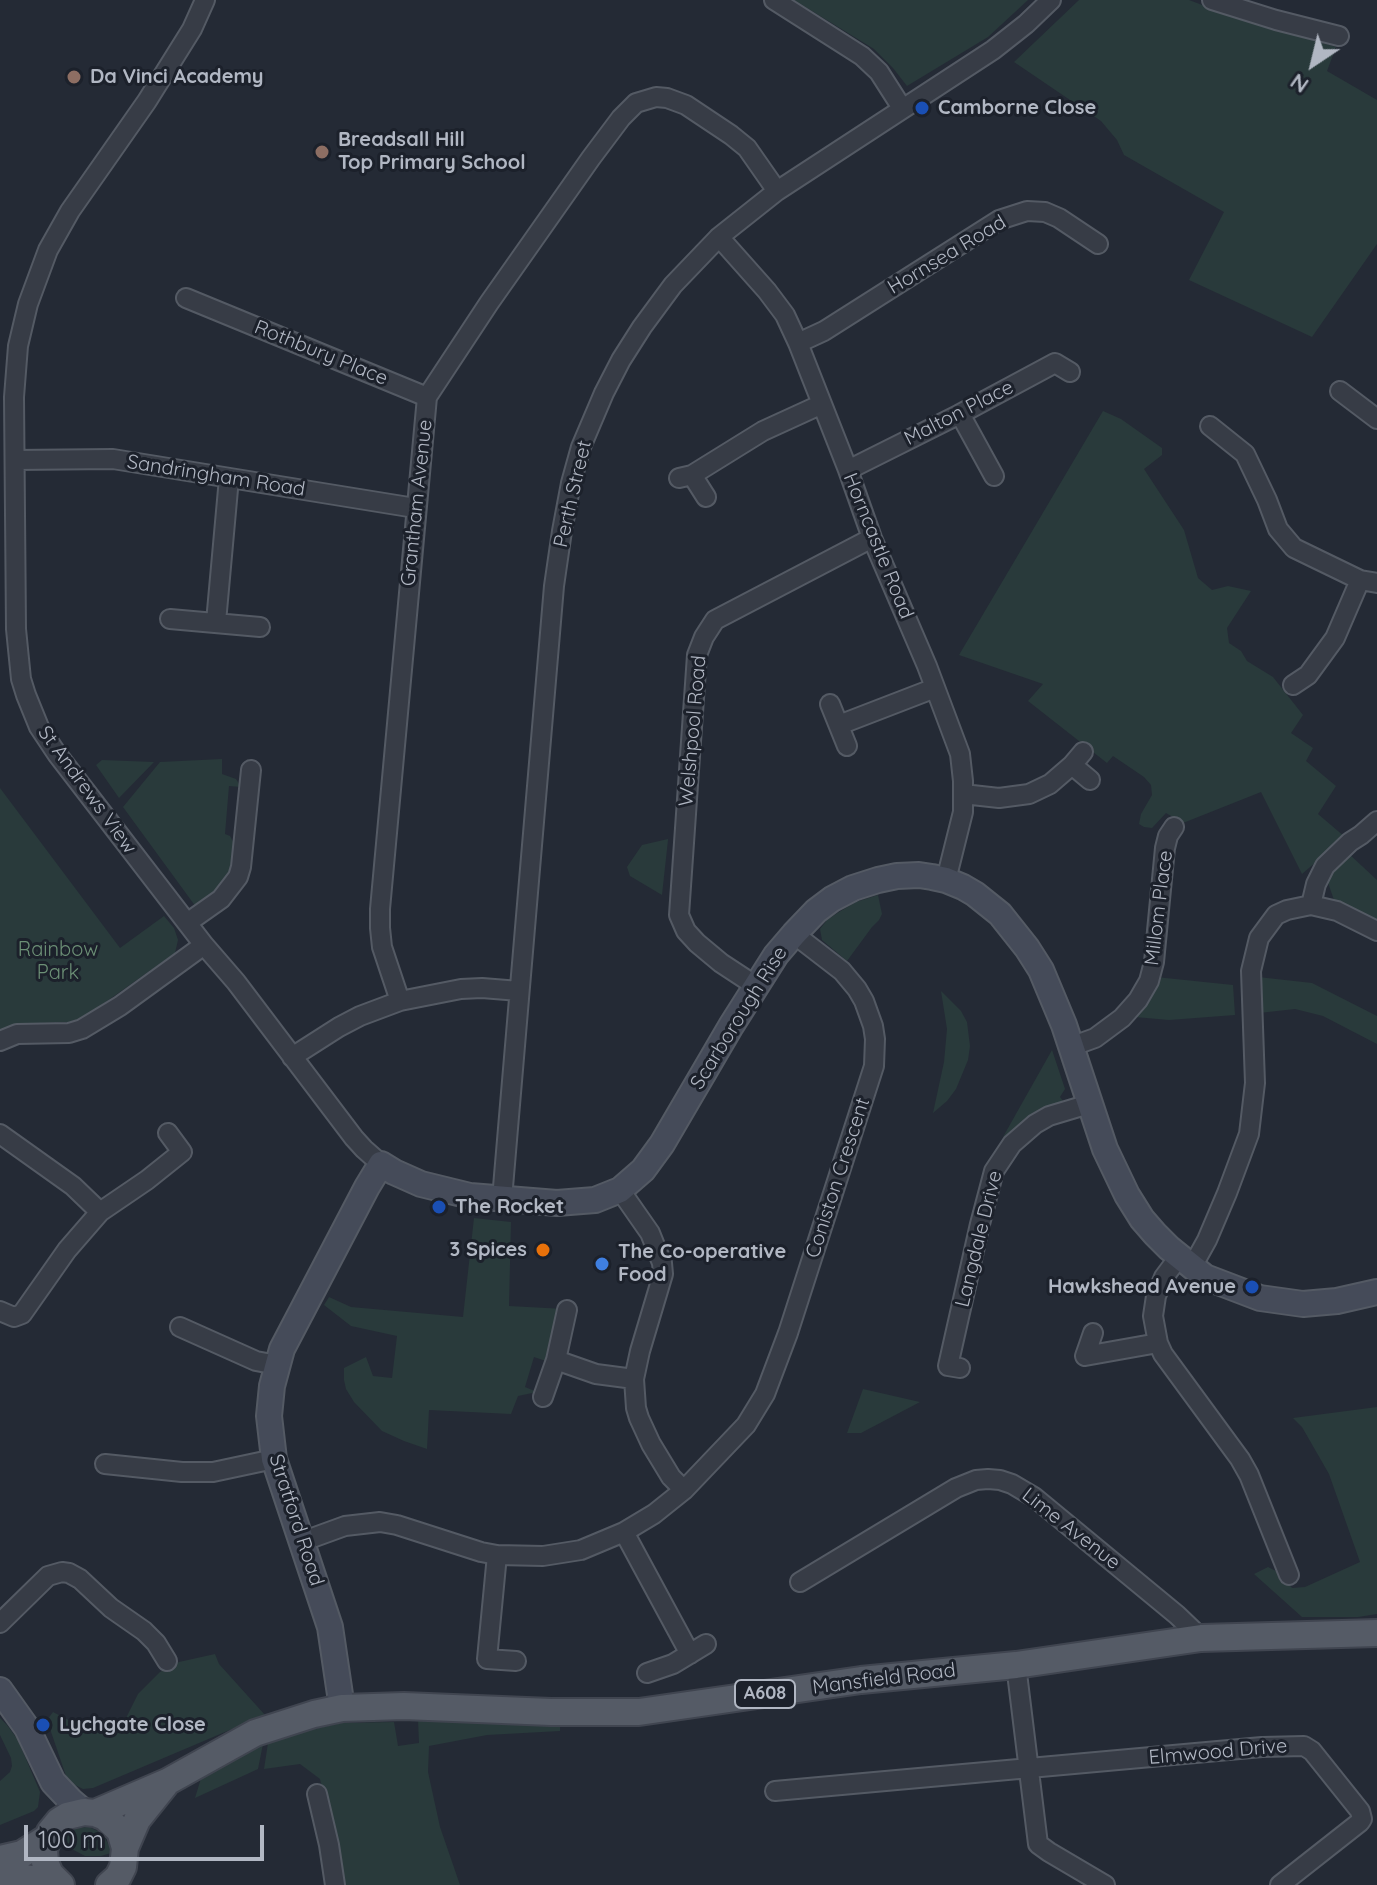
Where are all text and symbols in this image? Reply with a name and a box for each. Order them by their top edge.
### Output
north arrow [1273,24,1353,104]
place label: Da Vinci Academy [90,65,264,89]
marker: Da Vinci Academy [65,68,83,86]
text: N [1285,68,1314,100]
place label: Camborne Close [938,96,1096,120]
marker: Camborne Close [913,99,931,117]
place label: Breadsall Hill Top Primary School [338,128,526,175]
marker: Breadsall Hill Top Primary School [313,143,331,161]
street label: Hornsea Road [884,210,1010,300]
street label: Rothbury Place [251,315,391,391]
street label: Malton Place [900,375,1018,451]
street label: Grantham Avenue [396,419,438,587]
street label: Perth Street [549,438,597,550]
street label: Sandringham Road [125,450,307,502]
street label: Horncastle Road [838,470,918,622]
street label: Welshpool Road [674,654,712,808]
street label: St Andrews View [33,721,141,859]
street label: Millom Place [1140,849,1178,967]
park label: Rainbow Park [18,938,98,985]
street label: Scarborough Rise [685,942,793,1094]
street label: Coniston Crescent [801,1095,875,1261]
street label: Langdale Drive [950,1168,1008,1310]
place label: The Rocket [455,1195,564,1219]
marker: The Rocket [430,1198,448,1216]
place label: 3 Spices [450,1238,527,1262]
place label: The Co-operative Food [618,1240,786,1287]
marker: 3 Spices [534,1241,552,1259]
marker: The Co-operative Food [593,1255,611,1273]
place label: Hawkshead Avenue [1048,1275,1236,1299]
marker: Hawkshead Avenue [1243,1278,1261,1296]
street label: Stratford Road [263,1451,329,1589]
street label: Lime Avenue [1017,1483,1125,1575]
street label: Mansfield Road [811,1658,957,1700]
road number: A608 [735,1680,795,1708]
place label: Lychgate Close [59,1713,206,1737]
marker: Lychgate Close [34,1716,52,1734]
street label: Elmwood Drive [1148,1734,1288,1770]
scale bar [28,1809,268,1859]
text: 100 m [38,1824,104,1854]

